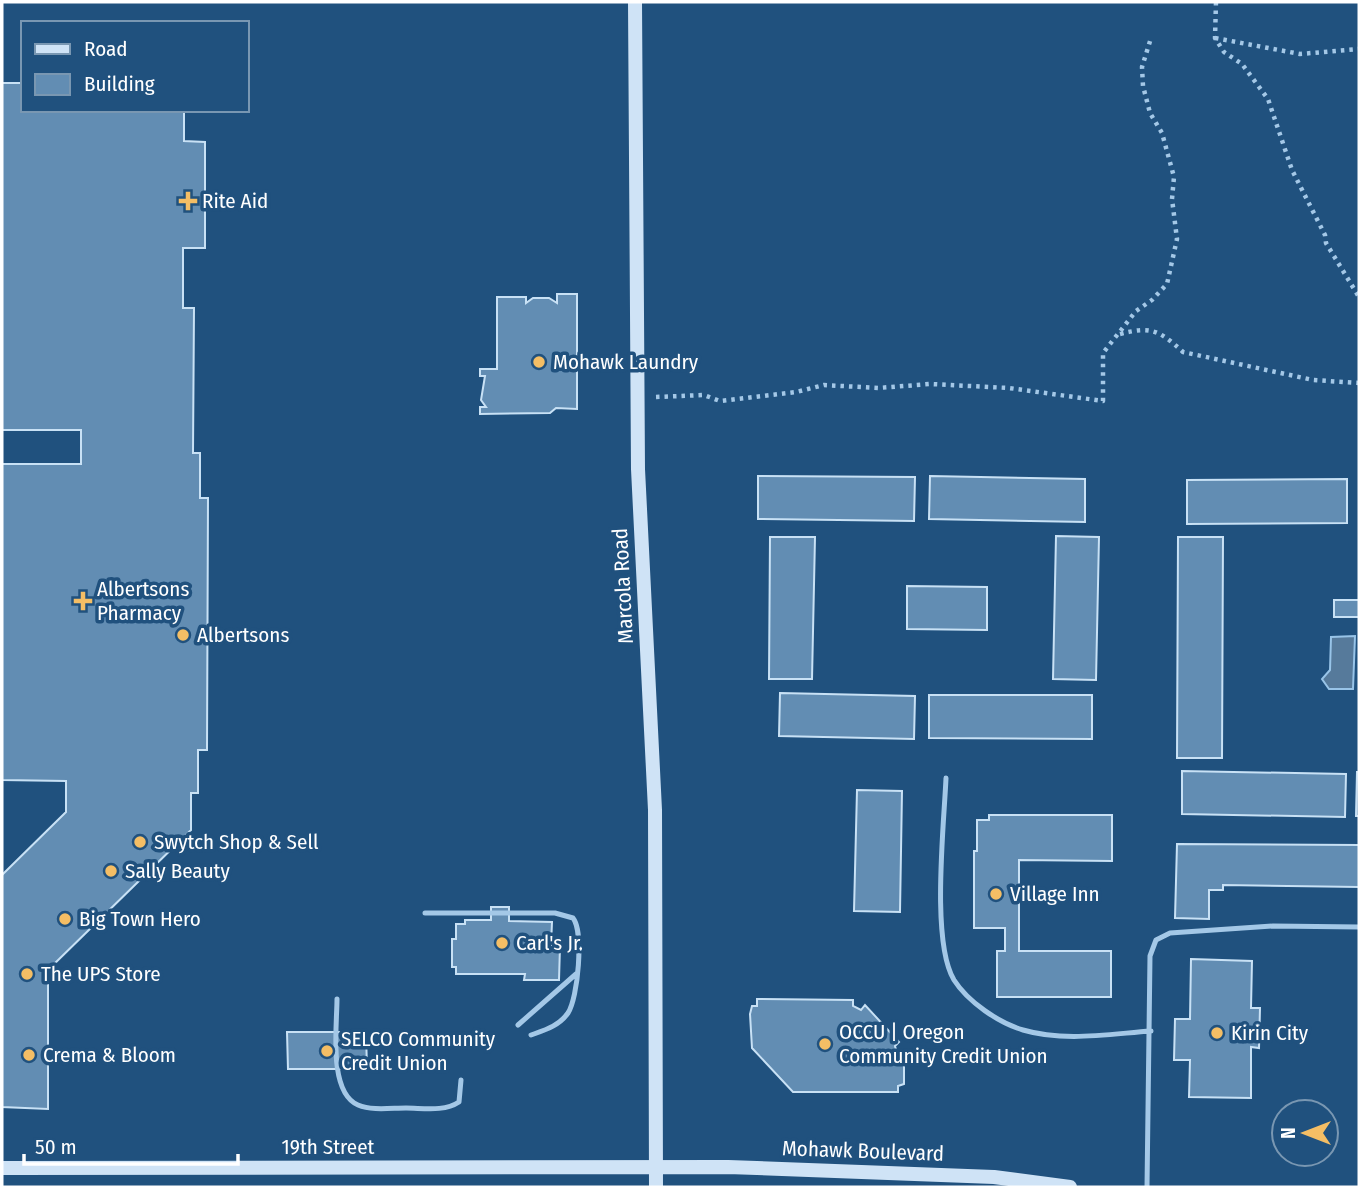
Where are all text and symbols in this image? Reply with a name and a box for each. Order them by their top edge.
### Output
legend [21,21,248,112]
text: Road [84,36,128,62]
text: Building [84,71,155,97]
place label: Rite Aid [202,188,268,214]
marker: Rite Aid [180,193,196,209]
place label: Mohawk Laundry [553,349,699,375]
marker: Mohawk Laundry [531,354,547,370]
street label: Marcola Road [607,528,639,644]
place label: Albertsons Pharmacy [97,576,189,626]
marker: Albertsons Pharmacy [75,593,91,609]
place label: Albertsons [197,622,289,648]
marker: Albertsons [175,627,191,643]
place label: Swytch Shop & Sell [154,829,319,855]
marker: Swytch Shop & Sell [132,834,148,850]
place label: Sally Beauty [125,858,230,884]
marker: Sally Beauty [103,863,119,879]
place label: Village Inn [1010,881,1100,907]
marker: Village Inn [988,886,1004,902]
place label: Big Town Hero [79,906,201,932]
marker: Big Town Hero [57,911,73,927]
place label: Carl's Jr. [516,930,583,956]
marker: Carl's Jr. [494,935,510,951]
place label: The UPS Store [41,961,161,987]
marker: The UPS Store [19,966,35,982]
place label: OCCU | Oregon Community Credit Union [839,1019,1048,1069]
place label: Kirin City [1231,1020,1309,1046]
marker: Kirin City [1209,1025,1225,1041]
place label: SELCO Community Credit Union [341,1026,496,1076]
marker: OCCU | Oregon Community Credit Union [817,1036,833,1052]
place label: Crema & Bloom [43,1042,176,1068]
marker: SELCO Community Credit Union [319,1043,335,1059]
marker: Crema & Bloom [21,1047,37,1063]
north arrow [1270,1098,1340,1168]
scale bar [24,1122,238,1166]
text: N [1277,1127,1300,1139]
text: 50 m [35,1134,77,1160]
street label: 19th Street [282,1134,375,1160]
street label: Mohawk Boulevard [781,1135,945,1167]

